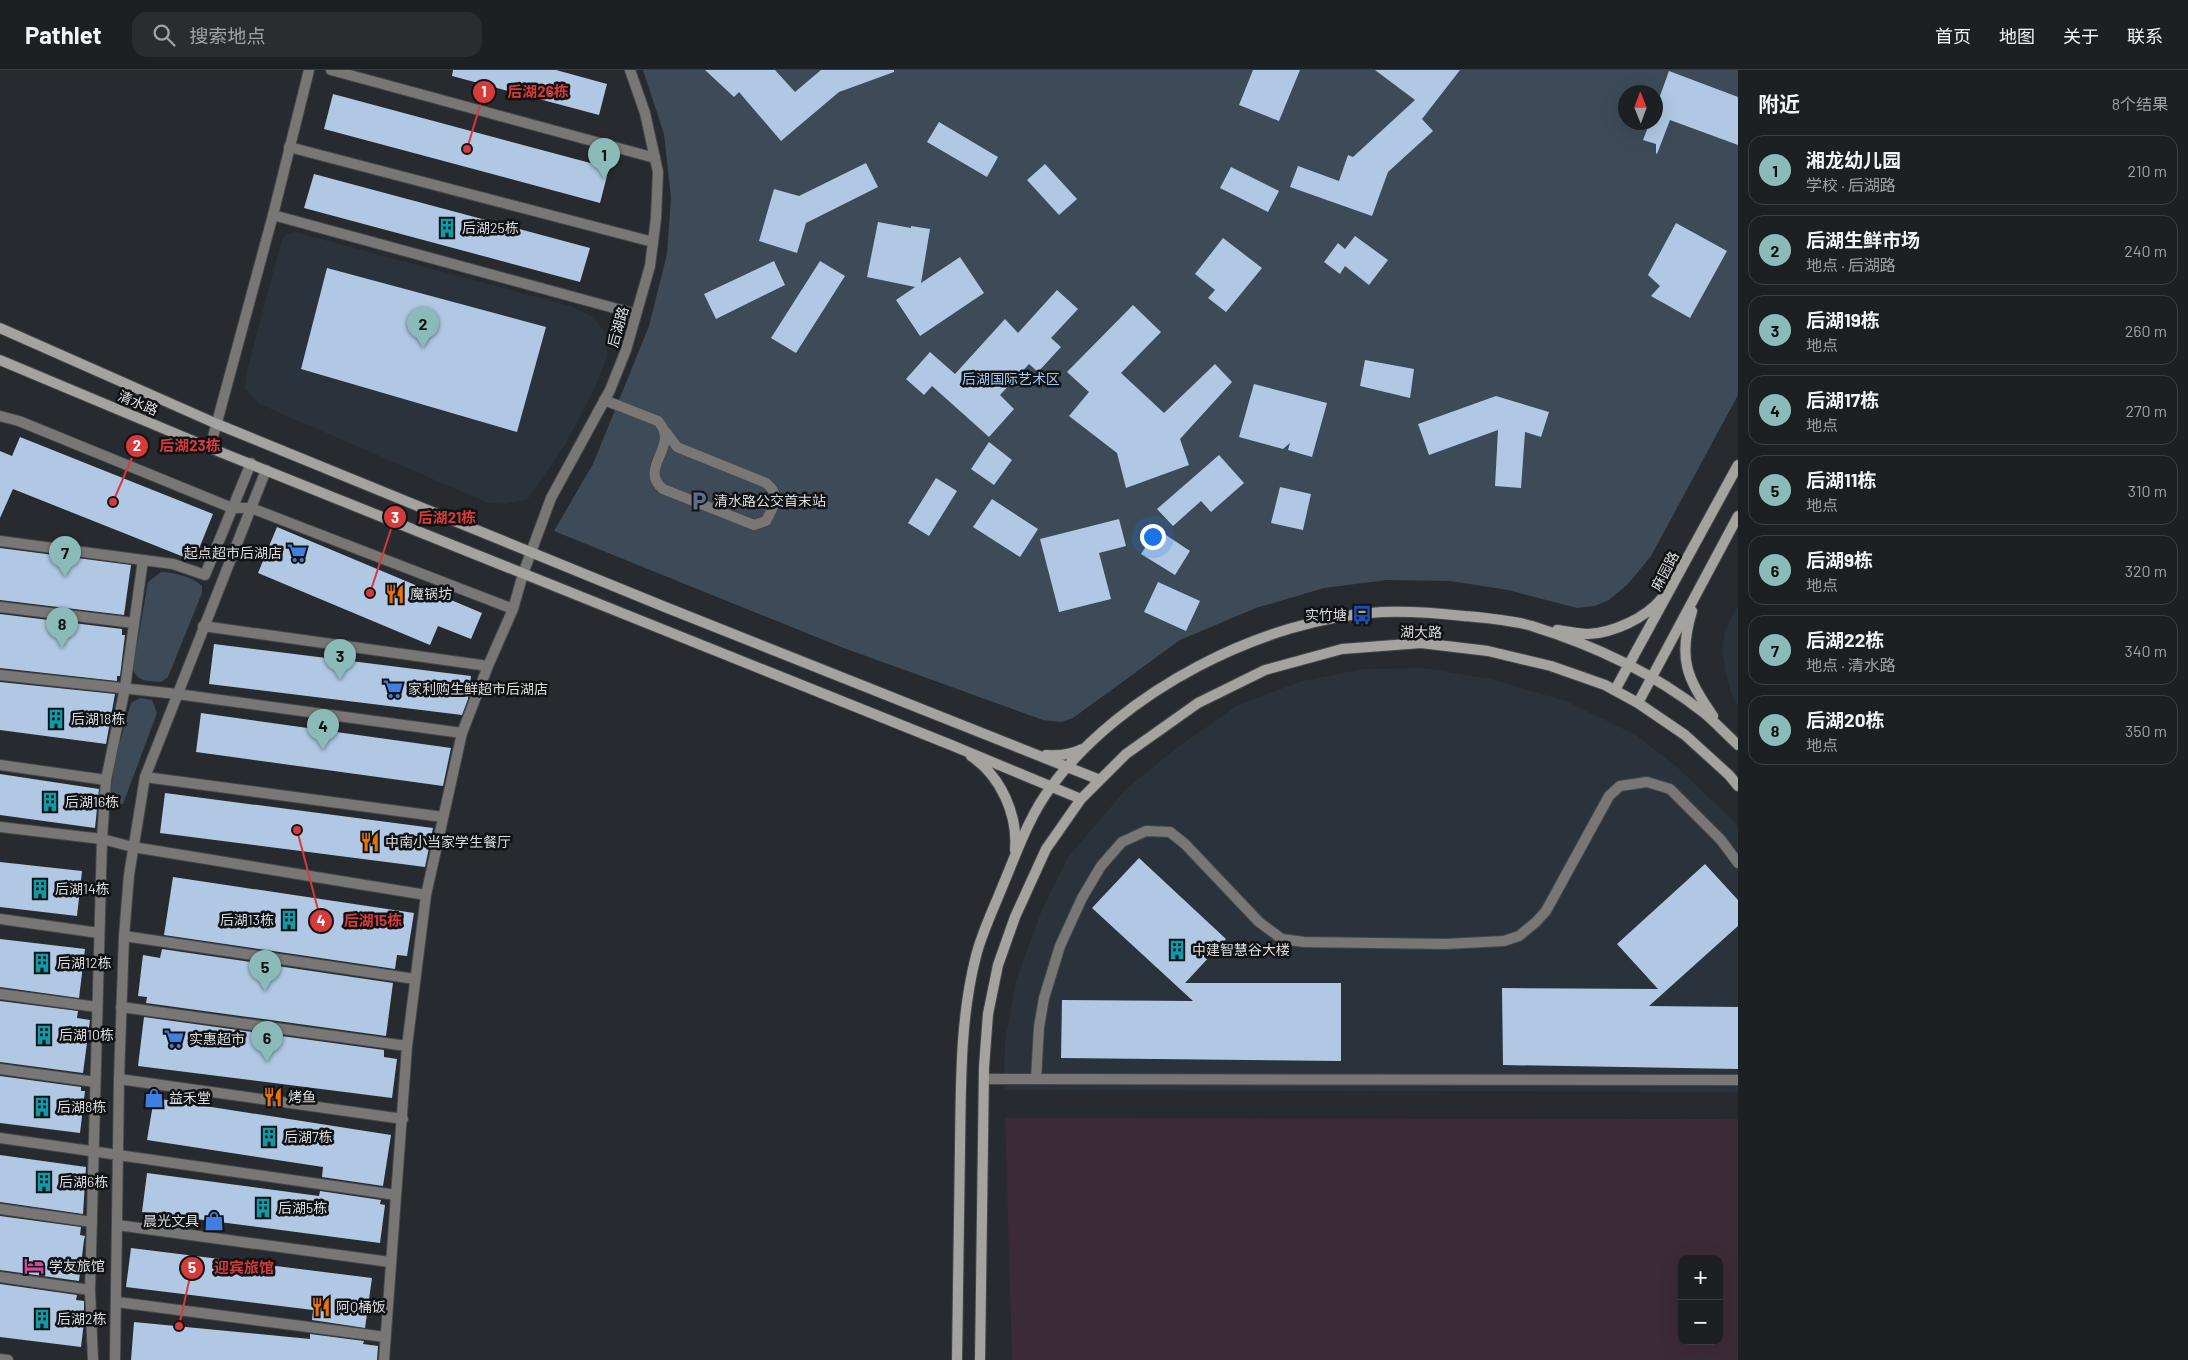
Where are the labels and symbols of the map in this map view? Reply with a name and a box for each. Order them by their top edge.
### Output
callout: 后湖26栋 [472,77,578,107]
text: 1 [481,82,487,100]
text: 后湖26栋 [507,82,569,100]
north arrow [1618,85,1663,130]
pin: 1 [588,138,620,179]
building icon: 后湖25栋 [436,217,458,239]
place label: 后湖25栋 [462,219,519,236]
street label: 后湖路 [604,304,631,349]
pin: 2 [407,307,439,348]
park label: 后湖国际艺术区 [962,370,1060,387]
street label: 清水路 [116,387,161,419]
callout: 后湖23栋 [125,431,231,461]
text: 2 [133,436,141,454]
text: 后湖23栋 [159,436,221,454]
parking icon: 清水路公交首末站 [688,490,710,512]
place label: 清水路公交首末站 [714,492,826,509]
callout: 后湖21栋 [383,502,487,532]
text: 3 [391,508,399,526]
text: 后湖21栋 [418,508,476,526]
your location [1140,524,1166,550]
pin: 7 [49,536,81,577]
supermarket icon: 起点超市后湖店 [286,542,308,564]
place label: 起点超市后湖店 [184,544,282,561]
street label: 麻园路 [1647,548,1682,593]
restaurant icon: 魔锅坊 [384,583,406,605]
place label: 魔锅坊 [410,585,452,602]
bus stop icon: 实竹塘 [1351,604,1373,626]
place label: 实竹塘 [1305,606,1347,623]
pin: 8 [46,607,78,648]
street label: 湖大路 [1400,623,1442,640]
pin: 3 [324,639,356,680]
supermarket icon: 家利购生鲜超市后湖店 [382,678,404,700]
place label: 家利购生鲜超市后湖店 [408,680,548,697]
building icon: 后湖18栋 [45,708,67,730]
pin: 4 [307,709,339,750]
place label: 后湖18栋 [71,710,125,727]
building icon: 后湖16栋 [39,791,61,813]
place label: 后湖16栋 [65,793,119,810]
restaurant icon: 中南小当家学生餐厅 [359,831,381,853]
place label: 中南小当家学生餐厅 [385,833,511,850]
building icon: 后湖14栋 [29,878,51,900]
place label: 后湖14栋 [55,880,110,897]
callout: 后湖15栋 [309,906,412,936]
building icon: 后湖13栋 [278,909,300,931]
place label: 后湖13栋 [220,911,274,928]
text: 4 [316,911,326,929]
text: 后湖15栋 [344,911,402,929]
building icon: 中建智慧谷大楼 [1166,939,1188,961]
place label: 中建智慧谷大楼 [1192,941,1290,958]
pin: 5 [249,950,281,991]
building icon: 后湖12栋 [31,952,53,974]
place label: 后湖12栋 [57,954,111,971]
pin: 6 [251,1021,283,1062]
building icon: 后湖10栋 [33,1024,55,1046]
place label: 后湖10栋 [59,1026,114,1043]
supermarket icon: 实惠超市 [163,1028,185,1050]
place label: 实惠超市 [189,1030,245,1047]
restaurant icon: 烤鱼 [262,1086,284,1108]
shop icon: 益禾堂 [143,1087,165,1109]
place label: 烤鱼 [288,1088,316,1105]
place label: 益禾堂 [169,1089,211,1106]
building icon: 后湖8栋 [31,1096,53,1118]
place label: 后湖8栋 [57,1098,106,1115]
building icon: 后湖7栋 [258,1126,280,1148]
place label: 后湖7栋 [284,1128,333,1145]
building icon: 后湖6栋 [33,1171,55,1193]
place label: 后湖6栋 [59,1173,108,1190]
building icon: 后湖5栋 [252,1197,274,1219]
place label: 后湖5栋 [278,1199,327,1216]
shop icon: 晨光文具 [203,1210,225,1232]
place label: 晨光文具 [143,1212,199,1229]
callout: 迎宾旅馆 [179,1253,284,1283]
hotel icon: 学友旅馆 [23,1255,45,1277]
place label: 学友旅馆 [49,1257,105,1274]
text: 5 [188,1258,196,1276]
text: 迎宾旅馆 [214,1258,274,1276]
restaurant icon: 阿Q桶饭 [310,1296,332,1318]
place label: 阿Q桶饭 [336,1298,386,1315]
building icon: 后湖2栋 [31,1308,53,1330]
place label: 后湖2栋 [57,1310,107,1327]

